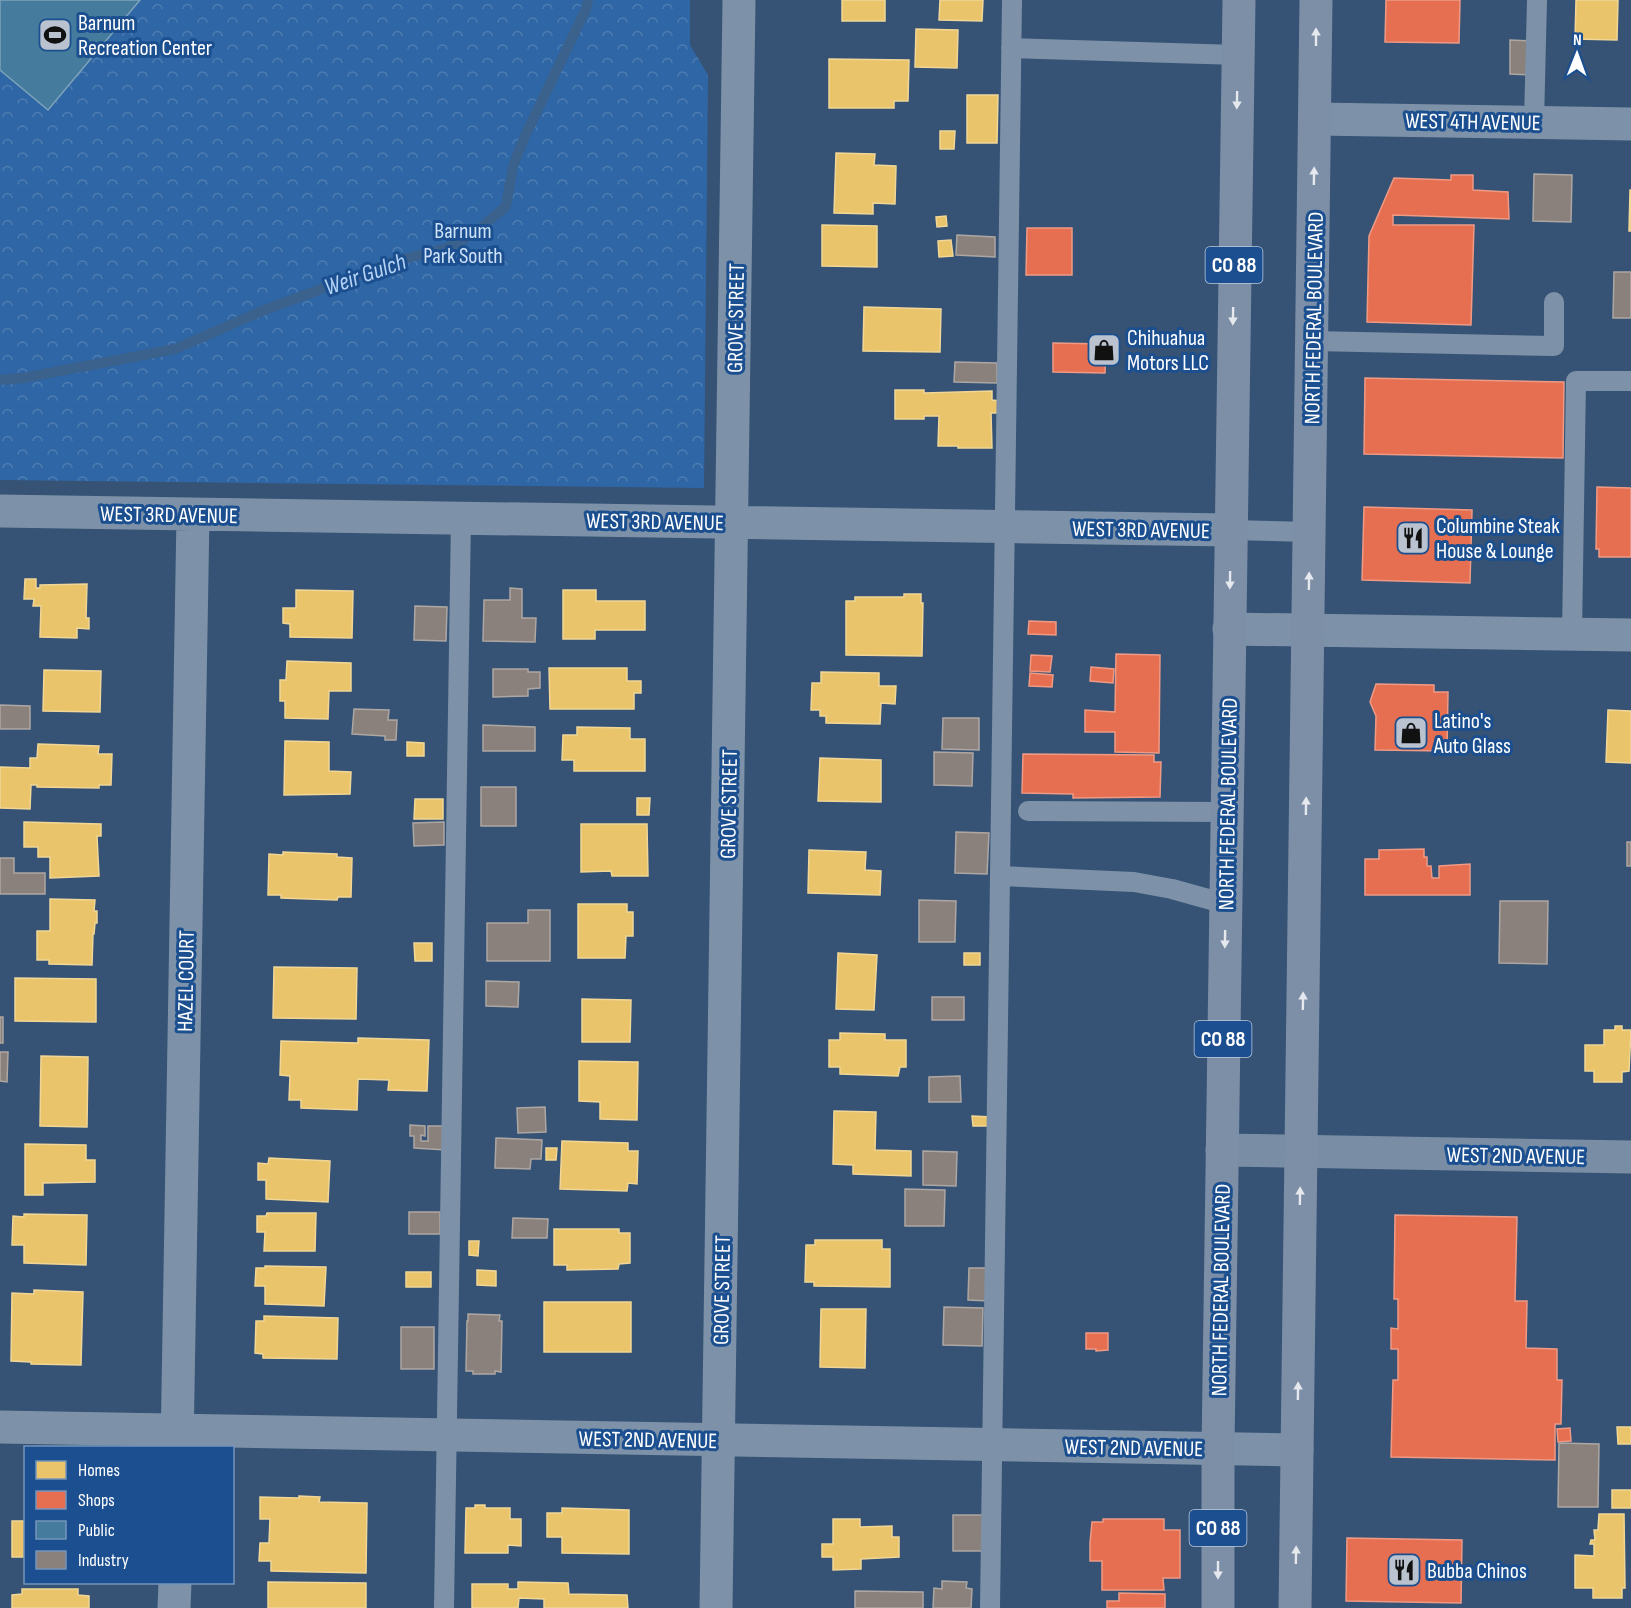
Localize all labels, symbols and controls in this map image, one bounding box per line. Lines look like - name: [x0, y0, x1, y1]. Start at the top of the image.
- place label: Barnum Recreation Center: [78, 10, 212, 62]
- sports icon: Barnum Recreation Center: [37, 17, 73, 53]
- north arrow: [1547, 24, 1607, 84]
- one-way arrow: [1311, 27, 1321, 46]
- text: N: [1573, 31, 1582, 50]
- one-way arrow: [1232, 91, 1241, 110]
- street label: WEST 4TH AVENUE: [1405, 108, 1541, 137]
- one-way arrow: [1310, 166, 1319, 185]
- street label: NORTH FEDERAL BOULEVARD: [1299, 212, 1330, 425]
- park label: Barnum Park South: [423, 218, 503, 270]
- water label: Weir Gulch: [320, 247, 410, 302]
- road number: CO 88: [1206, 247, 1262, 283]
- street label: GROVE STREET: [722, 263, 751, 373]
- one-way arrow: [1228, 307, 1238, 326]
- place label: Chihuahua Motors LLC: [1127, 325, 1209, 377]
- shop icon: Chihuahua Motors LLC: [1086, 332, 1122, 368]
- street label: WEST 3RD AVENUE: [100, 501, 238, 530]
- street label: WEST 3RD AVENUE: [586, 508, 724, 537]
- place label: Columbine Steak House & Lounge: [1436, 513, 1560, 565]
- street label: WEST 3RD AVENUE: [1072, 516, 1210, 545]
- restaurant icon: Columbine Steak House & Lounge: [1395, 520, 1431, 556]
- one-way arrow: [1225, 570, 1234, 589]
- one-way arrow: [1304, 572, 1314, 591]
- street label: NORTH FEDERAL BOULEVARD: [1213, 698, 1244, 911]
- place label: Latino's Auto Glass: [1433, 708, 1511, 760]
- shop icon: Latino's Auto Glass: [1393, 715, 1429, 751]
- street label: GROVE STREET: [715, 749, 744, 859]
- one-way arrow: [1301, 797, 1311, 816]
- street label: HAZEL COURT: [172, 930, 201, 1032]
- one-way arrow: [1220, 930, 1230, 949]
- one-way arrow: [1298, 992, 1308, 1011]
- road number: CO 88: [1194, 1021, 1252, 1057]
- street label: WEST 2ND AVENUE: [1446, 1142, 1586, 1171]
- street label: NORTH FEDERAL BOULEVARD: [1206, 1184, 1237, 1397]
- one-way arrow: [1295, 1187, 1305, 1206]
- street label: GROVE STREET: [708, 1235, 737, 1345]
- one-way arrow: [1293, 1382, 1303, 1401]
- street label: WEST 2ND AVENUE: [578, 1426, 718, 1455]
- street label: WEST 2ND AVENUE: [1064, 1434, 1204, 1463]
- legend: [24, 1446, 234, 1584]
- text: Homes: [78, 1460, 120, 1481]
- text: Shops: [78, 1490, 115, 1511]
- road number: CO 88: [1190, 1510, 1246, 1546]
- text: Public: [78, 1520, 115, 1541]
- one-way arrow: [1291, 1545, 1301, 1564]
- text: Industry: [78, 1550, 129, 1571]
- restaurant icon: Bubba Chinos: [1386, 1552, 1422, 1588]
- place label: Bubba Chinos: [1427, 1558, 1527, 1585]
- one-way arrow: [1213, 1560, 1223, 1579]

